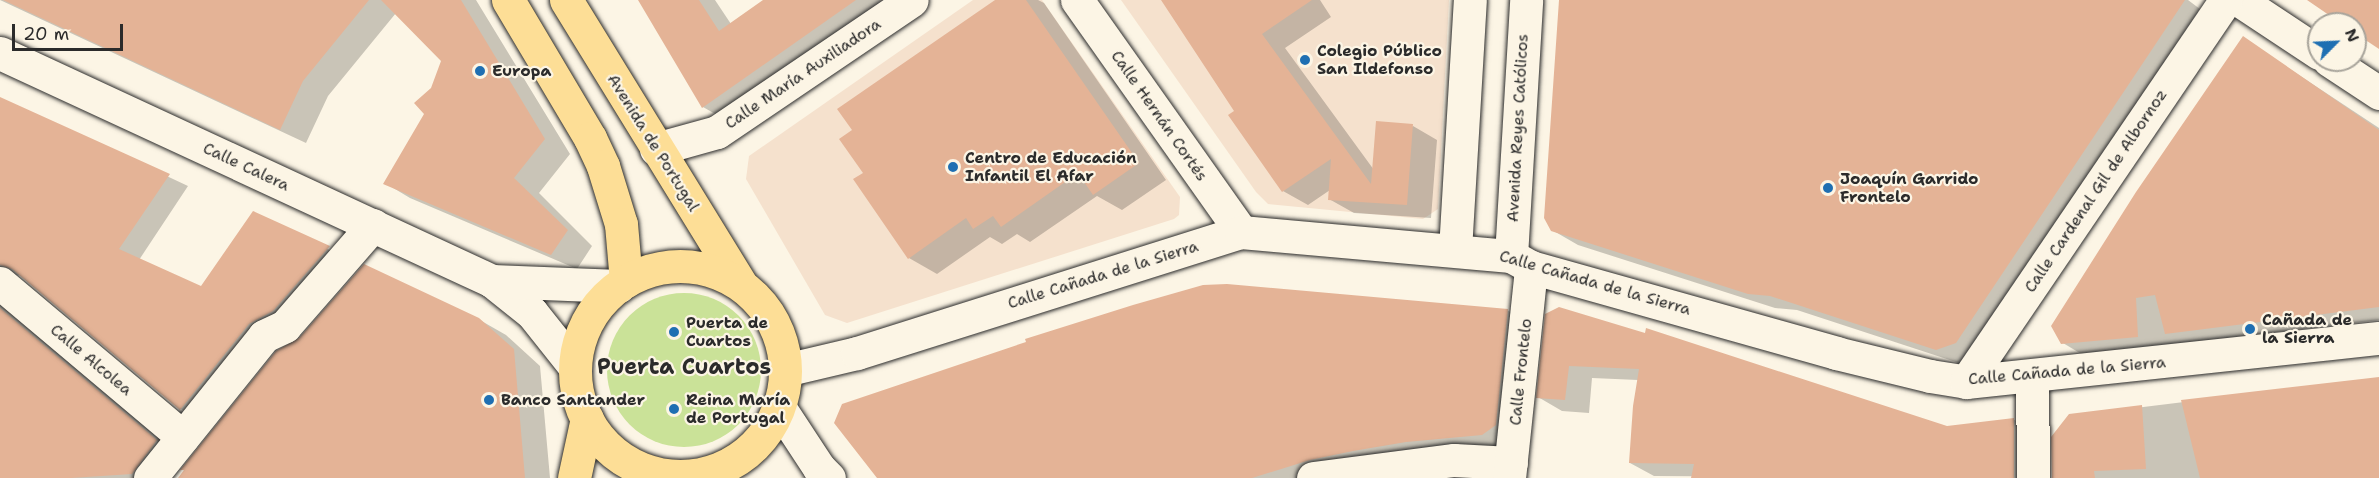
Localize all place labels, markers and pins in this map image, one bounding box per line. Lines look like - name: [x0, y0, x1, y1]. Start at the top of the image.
- place label: Colegio Público San Ildefonso: [1317, 41, 1442, 79]
- marker: Colegio Público San Ildefonso: [1298, 53, 1312, 67]
- place label: Europa: [492, 61, 551, 81]
- marker: Europa: [473, 64, 487, 78]
- place label: Centro de Educación Infantil El Afar: [965, 148, 1137, 186]
- marker: Centro de Educación Infantil El Afar: [946, 160, 960, 174]
- place label: Joaquín Garrido Frontelo: [1840, 169, 1978, 207]
- marker: Joaquín Garrido Frontelo: [1821, 181, 1835, 195]
- place label: Cañada de la Sierra: [2262, 310, 2352, 348]
- place label: Puerta de Cuartos: [686, 313, 768, 351]
- marker: Cañada de la Sierra: [2243, 322, 2257, 336]
- marker: Puerta de Cuartos: [667, 325, 681, 339]
- place label: Banco Santander: [501, 390, 645, 410]
- place label: Reina María de Portugal: [686, 390, 790, 428]
- marker: Banco Santander: [482, 393, 496, 407]
- marker: Reina María de Portugal: [667, 402, 681, 416]

